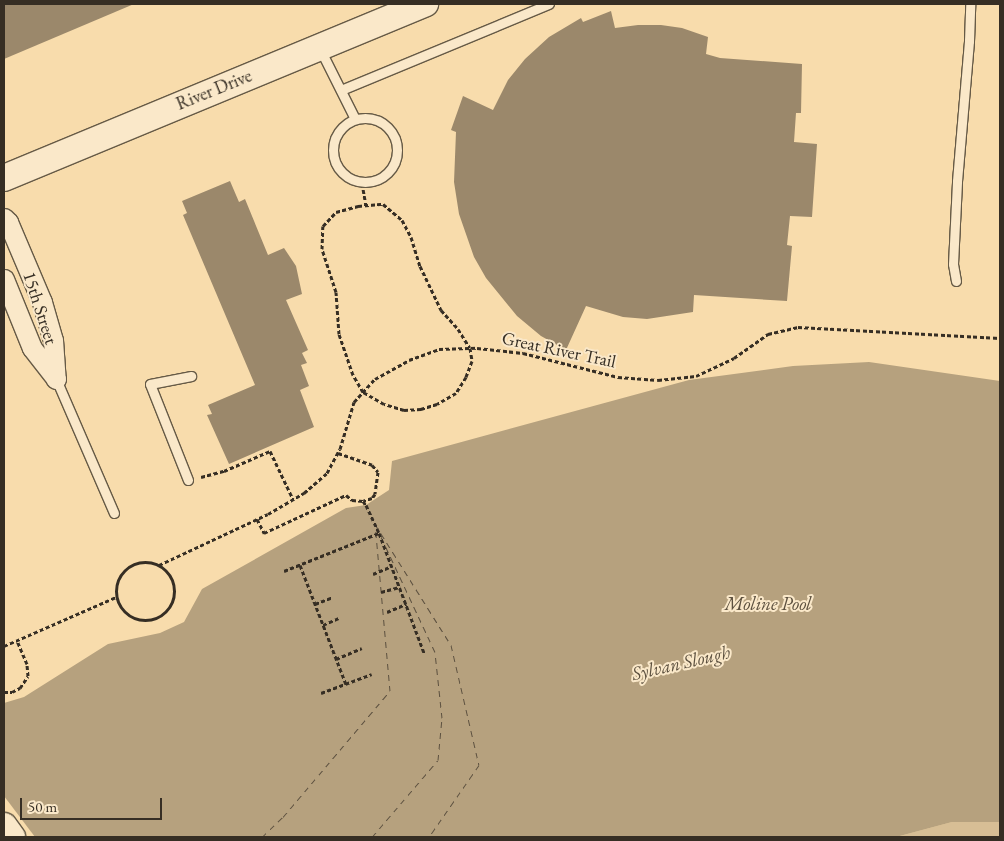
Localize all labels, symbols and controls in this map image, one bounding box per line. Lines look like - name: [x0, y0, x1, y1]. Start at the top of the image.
- street label: River Drive: [173, 65, 255, 115]
- street label: 15th Street: [18, 269, 62, 347]
- street label: Great River Trail: [500, 327, 618, 373]
- water label: Moline Pool: [725, 593, 811, 615]
- water label: Sylvan Slough: [630, 641, 732, 685]
- scale bar: [22, 788, 165, 820]
- text: 50 m: [28, 797, 57, 816]

